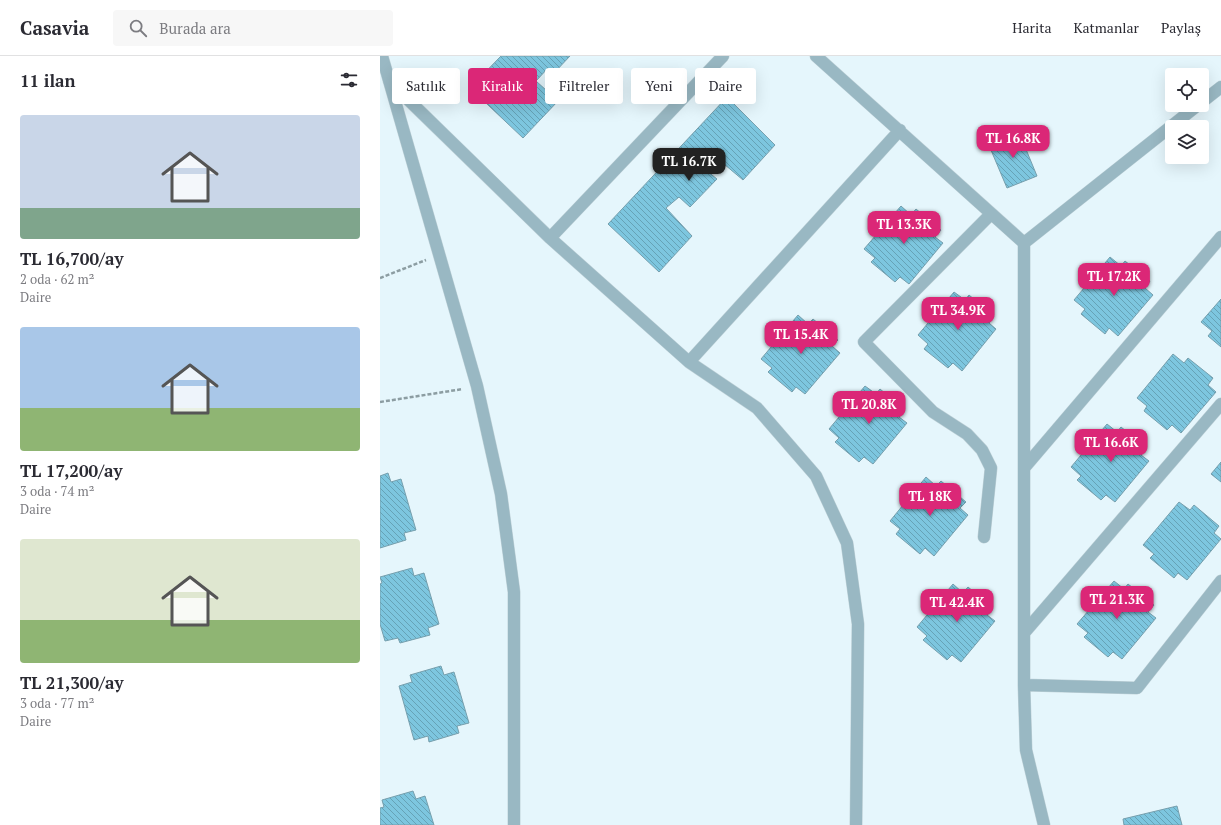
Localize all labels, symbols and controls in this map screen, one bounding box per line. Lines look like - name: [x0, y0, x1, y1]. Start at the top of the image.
- search box: [113, 10, 393, 46]
- text: Casavia: [20, 15, 89, 40]
- icon: search: [127, 17, 149, 39]
- text: Burada ara: [159, 18, 231, 38]
- text: Harita: [1012, 18, 1051, 37]
- text: Katmanlar: [1073, 18, 1139, 37]
- text: Paylaş: [1161, 18, 1201, 37]
- chip: Satılık: [392, 68, 460, 104]
- chip: Kiralık: [468, 68, 537, 104]
- chip: Filtreler: [545, 68, 623, 104]
- chip: Yeni: [631, 68, 687, 104]
- chip: Daire: [695, 68, 756, 104]
- map controls: [1165, 68, 1209, 164]
- button: locate: [1165, 68, 1209, 112]
- text: 11 ilan: [20, 69, 76, 92]
- icon: filters: [338, 69, 360, 91]
- button: layers: [1165, 120, 1209, 164]
- pin: TL 16.8K: [972, 125, 1054, 159]
- text: TL 16.8K: [986, 129, 1040, 147]
- icon: home: [154, 141, 226, 213]
- pin: TL 16.7K: [648, 148, 730, 182]
- text: TL 16.7K: [662, 152, 716, 170]
- pin: TL 13.3K: [863, 211, 945, 245]
- text: TL 13.3K: [877, 215, 931, 233]
- text: TL 16,700/ay: [20, 247, 123, 270]
- pin: TL 17.2K: [1073, 263, 1155, 297]
- text: TL 17.2K: [1087, 267, 1141, 285]
- text: 2 oda · 62 m²: [20, 270, 94, 288]
- text: Daire: [20, 288, 51, 306]
- pin: TL 34.9K: [917, 297, 999, 331]
- text: TL 34.9K: [931, 301, 985, 319]
- pin: TL 15.4K: [760, 321, 842, 355]
- text: TL 15.4K: [774, 325, 828, 343]
- icon: home: [154, 353, 226, 425]
- pin: TL 20.8K: [828, 391, 910, 425]
- text: TL 20.8K: [842, 395, 896, 413]
- pin: TL 16.6K: [1070, 429, 1152, 463]
- text: TL 16.6K: [1084, 433, 1138, 451]
- text: TL 17,200/ay: [20, 459, 122, 482]
- text: 3 oda · 74 m²: [20, 482, 94, 500]
- pin: TL 18K: [897, 483, 963, 517]
- text: TL 18K: [908, 487, 952, 505]
- text: Daire: [20, 500, 51, 518]
- icon: home: [154, 565, 226, 637]
- pin: TL 21.3K: [1076, 586, 1158, 620]
- pin: TL 42.4K: [916, 589, 998, 623]
- text: TL 21.3K: [1090, 590, 1144, 608]
- text: TL 42.4K: [930, 593, 984, 611]
- text: TL 21,300/ay: [20, 671, 123, 694]
- text: 3 oda · 77 m²: [20, 694, 94, 712]
- text: Daire: [20, 712, 51, 730]

